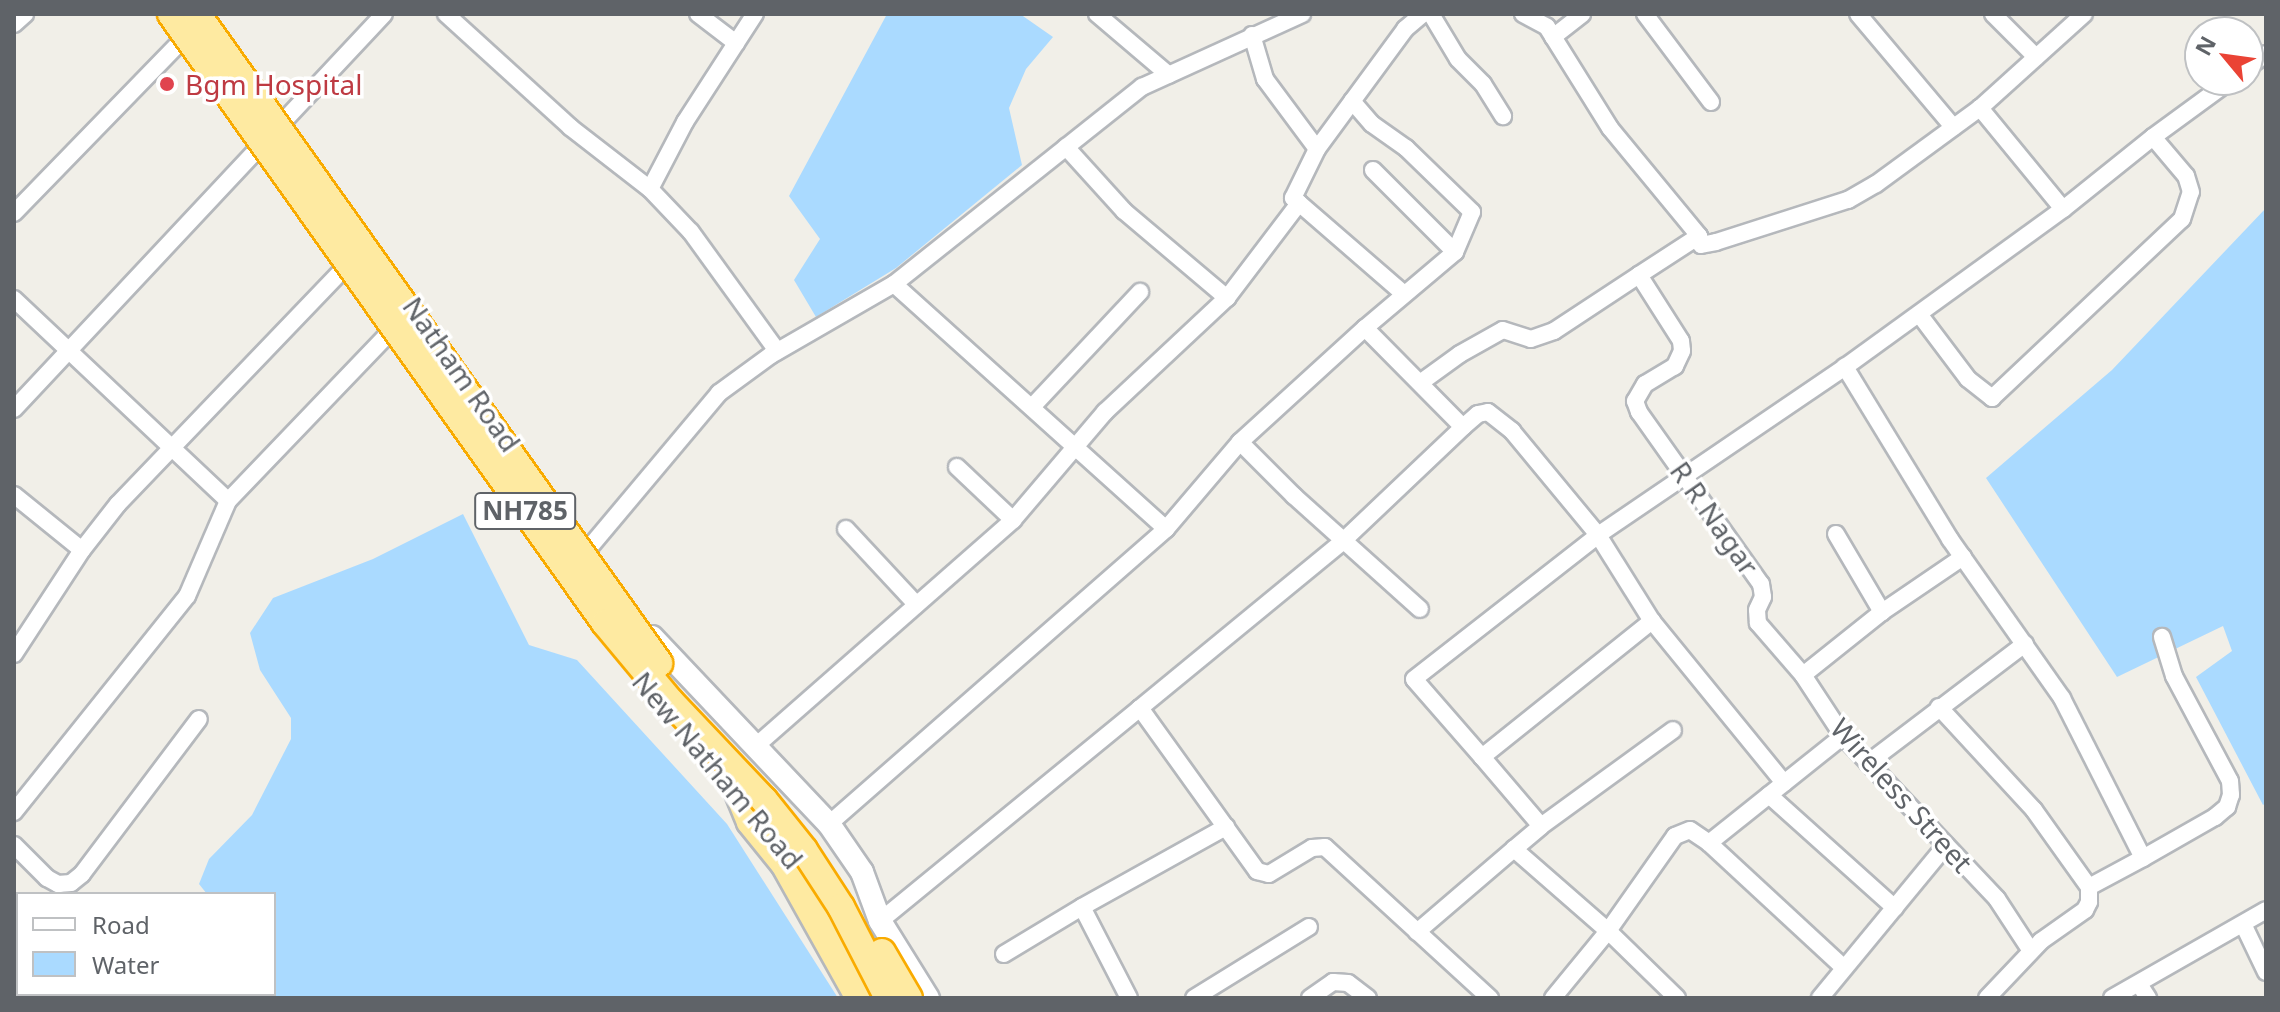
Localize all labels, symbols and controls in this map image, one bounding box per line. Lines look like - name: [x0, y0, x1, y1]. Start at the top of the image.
- north arrow: [2184, 16, 2264, 96]
- text: N: [2187, 30, 2222, 60]
- place label: Bgm Hospital: [185, 67, 362, 101]
- marker: Bgm Hospital: [156, 73, 178, 95]
- street label: Natham Road: [396, 290, 528, 458]
- street label: R R Nagar: [1664, 455, 1766, 581]
- road number: NH785: [473, 489, 577, 533]
- street label: New Natham Road: [626, 665, 810, 875]
- street label: Wireless Street: [1824, 711, 1980, 879]
- legend: [16, 892, 276, 996]
- text: Road: [92, 908, 150, 941]
- text: Water: [92, 948, 159, 981]

